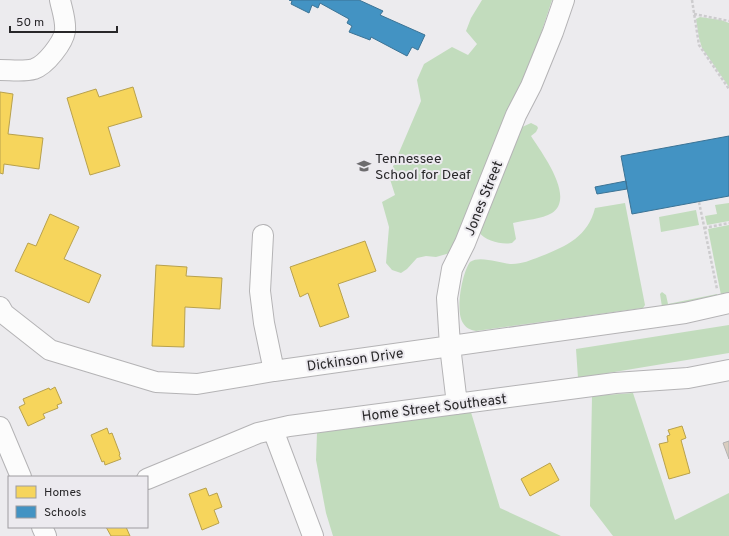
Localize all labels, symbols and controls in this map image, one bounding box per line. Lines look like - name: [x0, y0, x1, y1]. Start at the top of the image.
- scale bar: [10, 8, 117, 34]
- text: 50 m: [16, 15, 44, 31]
- place label: Tennessee School for Deaf: [375, 151, 471, 184]
- school or university icon: Tennessee School for Deaf: [356, 158, 372, 174]
- street label: Jones Street: [462, 159, 507, 239]
- street label: Dickinson Drive: [306, 345, 405, 376]
- street label: Home Street Southeast: [361, 391, 508, 426]
- legend: [8, 476, 148, 528]
- text: Homes: [44, 485, 81, 501]
- text: Schools: [44, 505, 86, 521]

